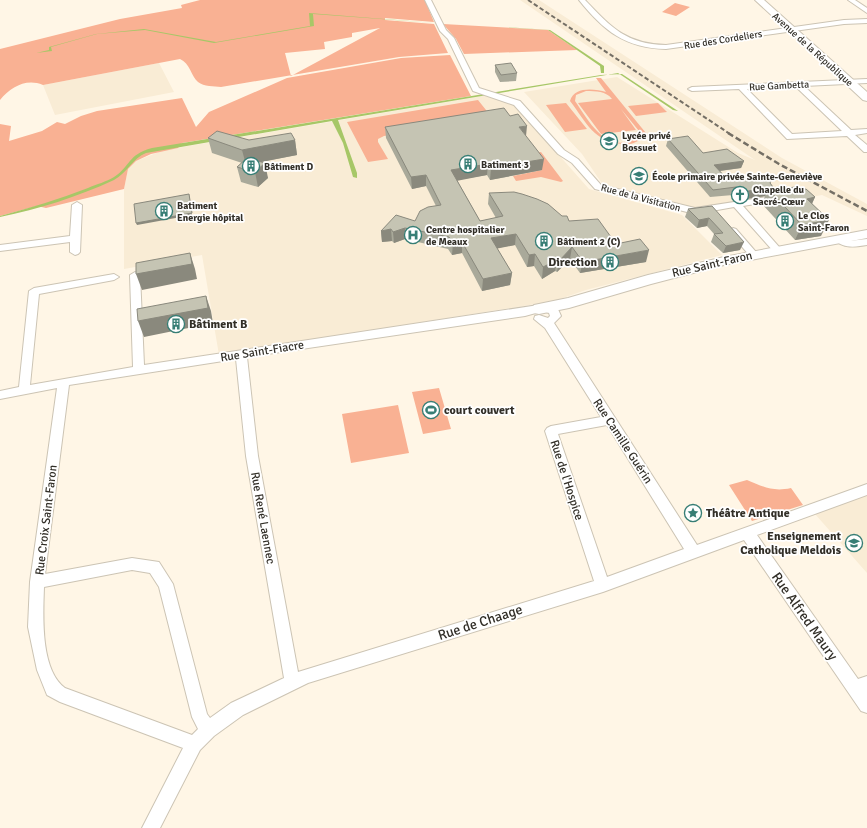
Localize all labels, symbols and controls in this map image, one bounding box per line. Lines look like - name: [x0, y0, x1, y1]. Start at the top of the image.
- street label: Avenue de la République: [769, 10, 855, 89]
- street label: Rue des Cordeliers: [683, 28, 764, 52]
- street label: Rue Gambetta: [749, 78, 809, 94]
- place label: Lycée privé Bossuet: [622, 130, 671, 154]
- school or university icon: Lycée privé Bossuet: [599, 131, 619, 151]
- building icon: Batiment 3: [458, 154, 478, 174]
- building icon: Bâtiment D: [241, 156, 261, 176]
- place label: Batiment 3: [481, 159, 529, 171]
- place label: Bâtiment D: [264, 161, 313, 173]
- school or university icon: École primaire privée Sainte-Geneviève: [629, 166, 649, 186]
- place label: École primaire privée Sainte-Geneviève: [652, 170, 822, 183]
- street label: Rue de la Visitation: [600, 182, 682, 214]
- place label: Chapelle du Sacré-Cœur: [753, 184, 805, 208]
- church icon: Chapelle du Sacré-Cœur: [730, 185, 750, 205]
- place label: Batiment Energie hôpital: [177, 200, 244, 224]
- building icon: Batiment Energie hôpital: [154, 201, 174, 221]
- place label: Le Clos Saint-Faron: [798, 210, 850, 234]
- building icon: Le Clos Saint-Faron: [775, 211, 795, 231]
- place label: Centre hospitalier de Meaux: [426, 224, 504, 248]
- hospital icon: Centre hospitalier de Meaux: [403, 225, 423, 245]
- building icon: Bâtiment 2 (C): [534, 231, 554, 251]
- place label: Bâtiment 2 (C): [557, 236, 621, 248]
- street label: Rue Saint-Faron: [670, 248, 754, 281]
- building icon: Direction: [600, 252, 620, 272]
- place label: Direction: [548, 255, 597, 270]
- building icon: Bâtiment B: [166, 314, 186, 334]
- place label: Bâtiment B: [189, 317, 247, 332]
- street label: Rue Saint-Fiacre: [219, 337, 305, 366]
- street label: Rue Camille Guérin: [590, 396, 656, 487]
- sports icon: court couvert: [421, 400, 441, 420]
- place label: court couvert: [444, 403, 515, 418]
- street label: Rue de l'Hospice: [546, 438, 587, 522]
- street label: Rue Croix Saint-Faron: [32, 464, 61, 576]
- street label: Rue René Laennec: [247, 471, 278, 566]
- place icon: Théâtre Antique: [683, 503, 703, 523]
- place label: Théâtre Antique: [706, 506, 790, 521]
- place label: Enseignement Catholique Meldois: [740, 529, 842, 558]
- school or university icon: Enseignement Catholique Meldois: [844, 533, 864, 553]
- street label: Rue Alfred Maury: [768, 569, 842, 664]
- street label: Rue de Chaage: [436, 601, 525, 644]

